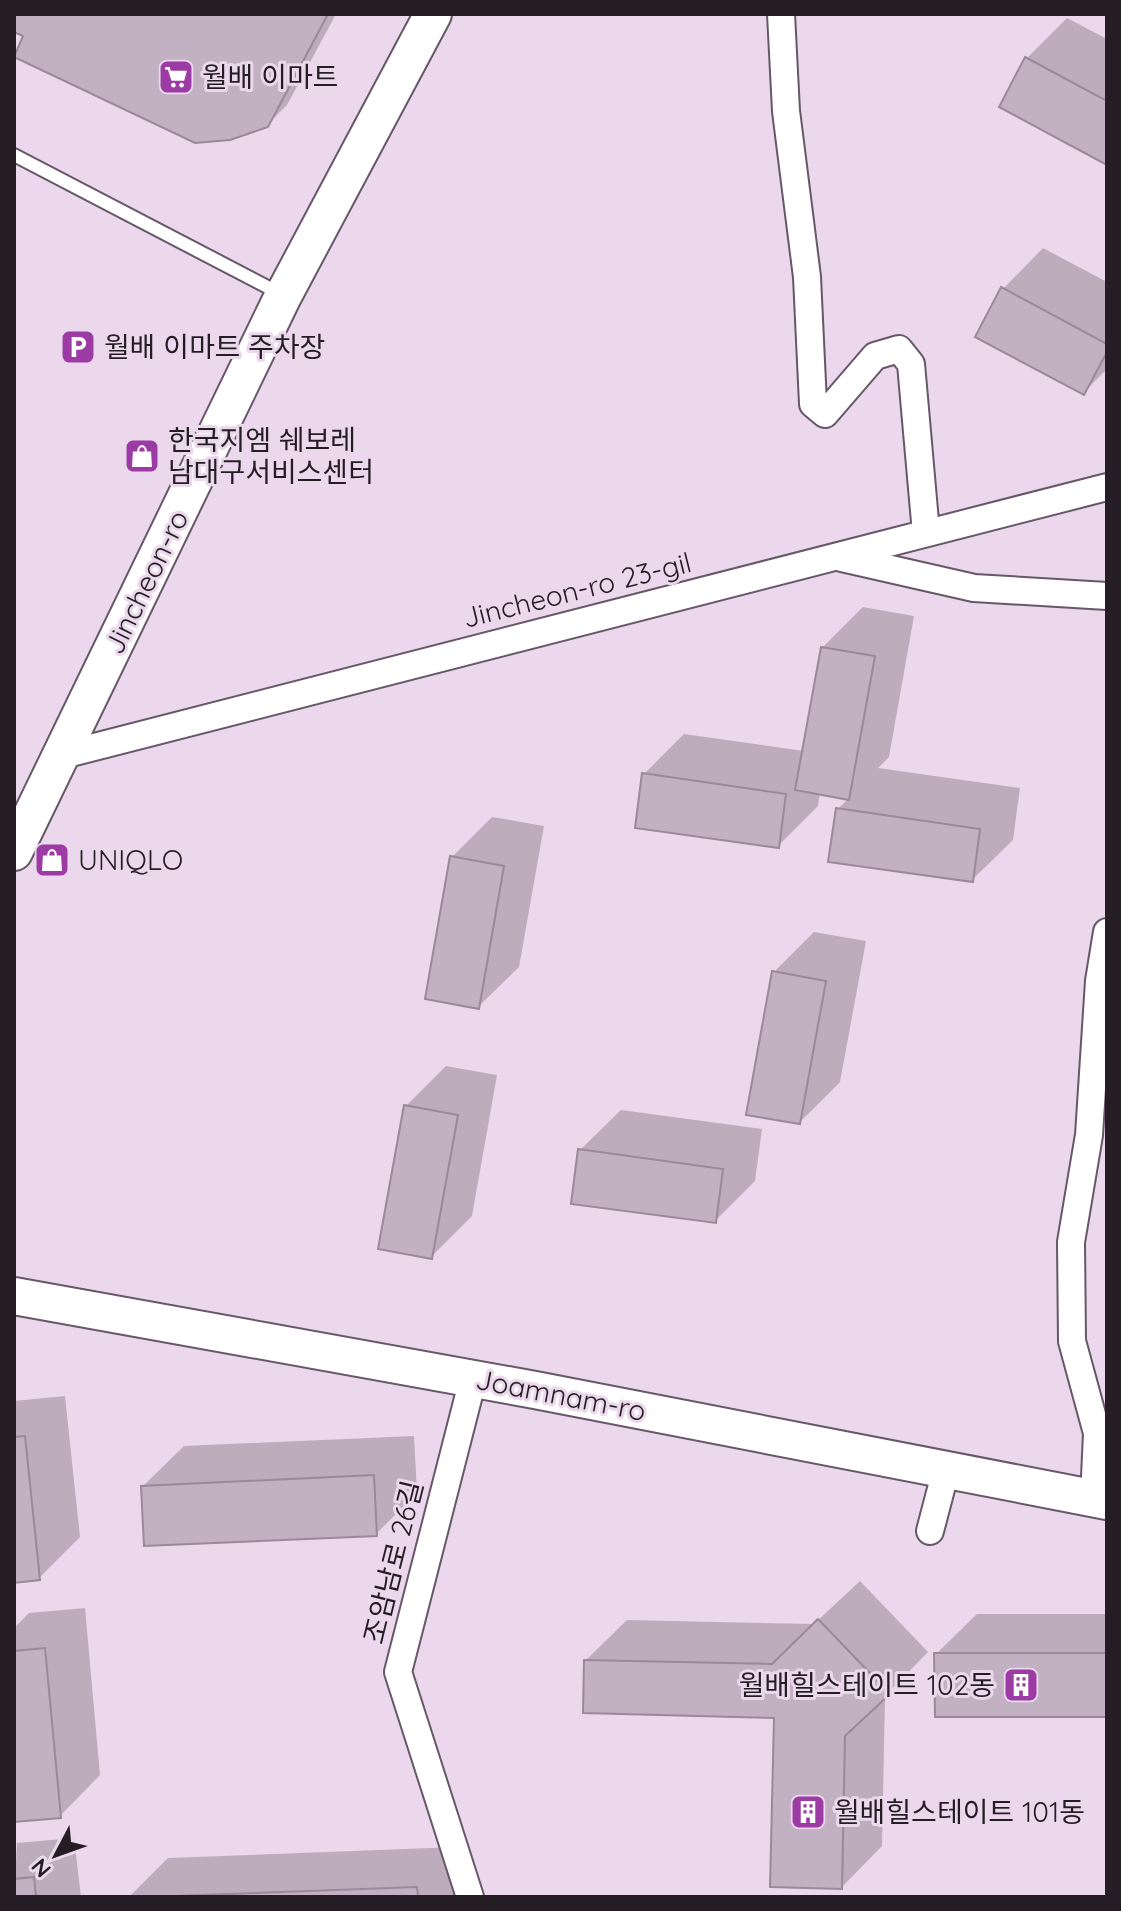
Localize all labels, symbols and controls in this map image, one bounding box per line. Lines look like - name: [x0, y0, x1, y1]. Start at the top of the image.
- supermarket icon: 월배 이마트: [157, 58, 195, 96]
- place label: 월배 이마트: [202, 59, 338, 94]
- parking icon: 월배 이마트 주차장: [59, 328, 97, 366]
- place label: 월배 이마트 주차장: [104, 329, 325, 364]
- place label: 한국지엠 쉐보레 남대구서비스센터: [168, 422, 374, 489]
- shop icon: 한국지엠 쉐보레 남대구서비스센터: [123, 437, 161, 475]
- street label: Jincheon-ro: [96, 504, 195, 659]
- street label: Jincheon-ro 23-gil: [459, 544, 695, 635]
- shop icon: UNIQLO: [33, 841, 71, 879]
- place label: UNIQLO: [78, 842, 183, 877]
- street label: Joamnam-ro: [473, 1361, 649, 1428]
- street label: 조암남로 26길: [355, 1477, 430, 1647]
- building icon: 월배힐스테이트 102동: [1002, 1666, 1040, 1704]
- place label: 월배힐스테이트 102동: [739, 1667, 995, 1702]
- building icon: 월배힐스테이트 101동: [789, 1793, 827, 1831]
- place label: 월배힐스테이트 101동: [834, 1794, 1085, 1829]
- north arrow: [16, 1815, 96, 1895]
- text: N: [25, 1853, 57, 1883]

